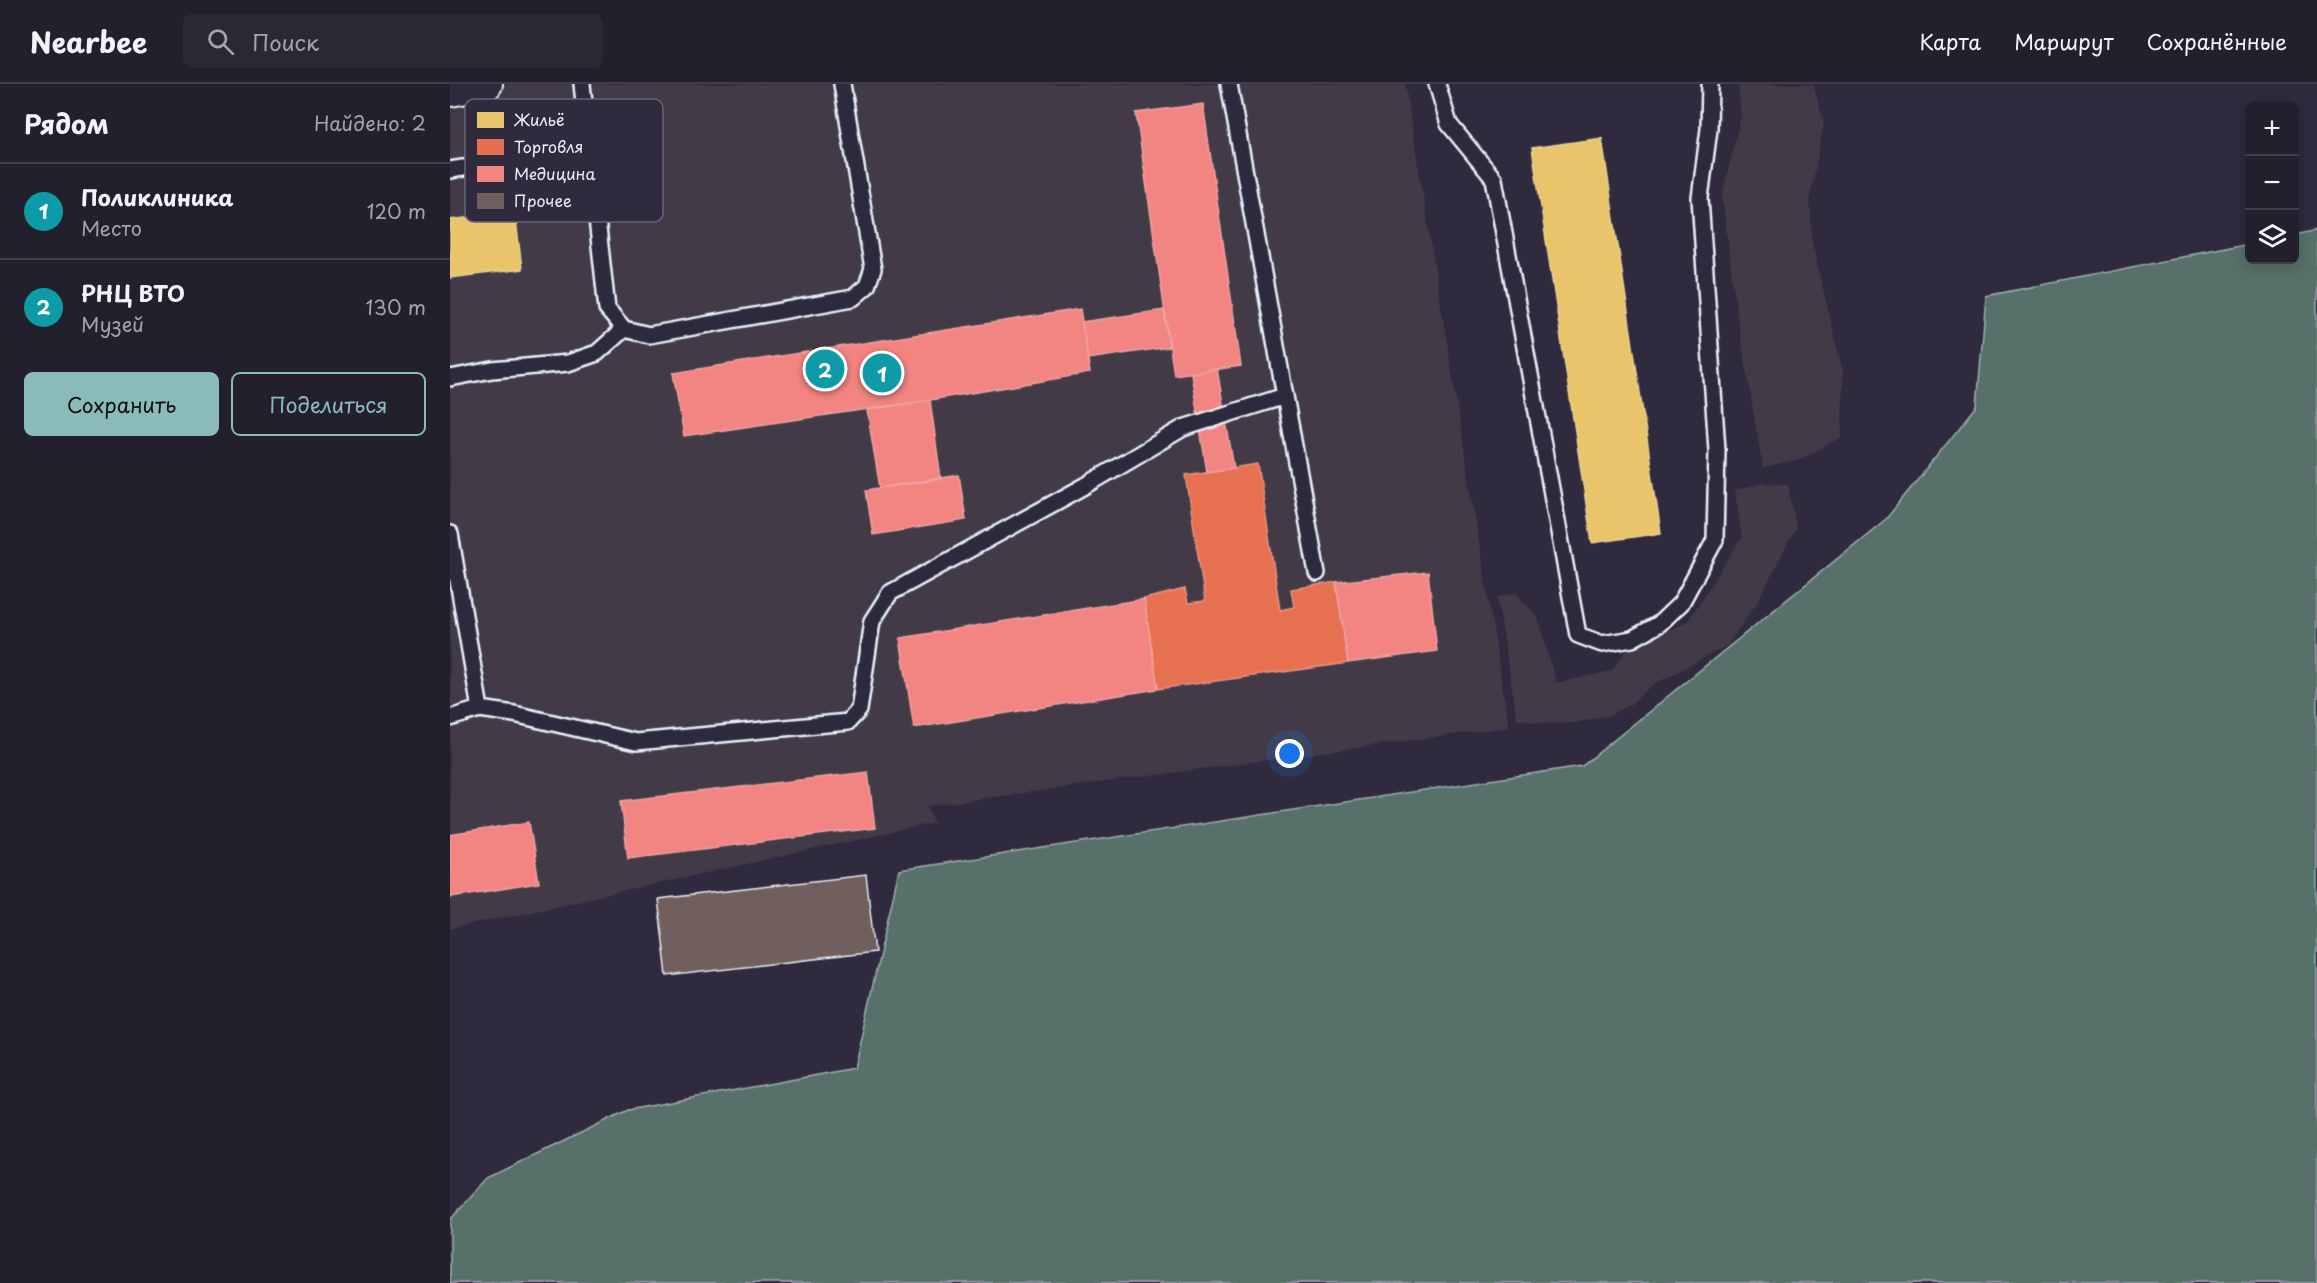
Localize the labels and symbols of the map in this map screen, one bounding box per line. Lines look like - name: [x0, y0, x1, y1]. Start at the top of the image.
- legend: [465, 99, 663, 222]
- text: Жильё: [513, 107, 564, 131]
- text: Торговля: [514, 134, 583, 158]
- text: Медицина: [514, 161, 596, 185]
- text: Прочее: [514, 188, 572, 212]
- pin: 2: [806, 346, 844, 392]
- pin: 1: [862, 350, 902, 396]
- your location: [1275, 739, 1304, 768]

